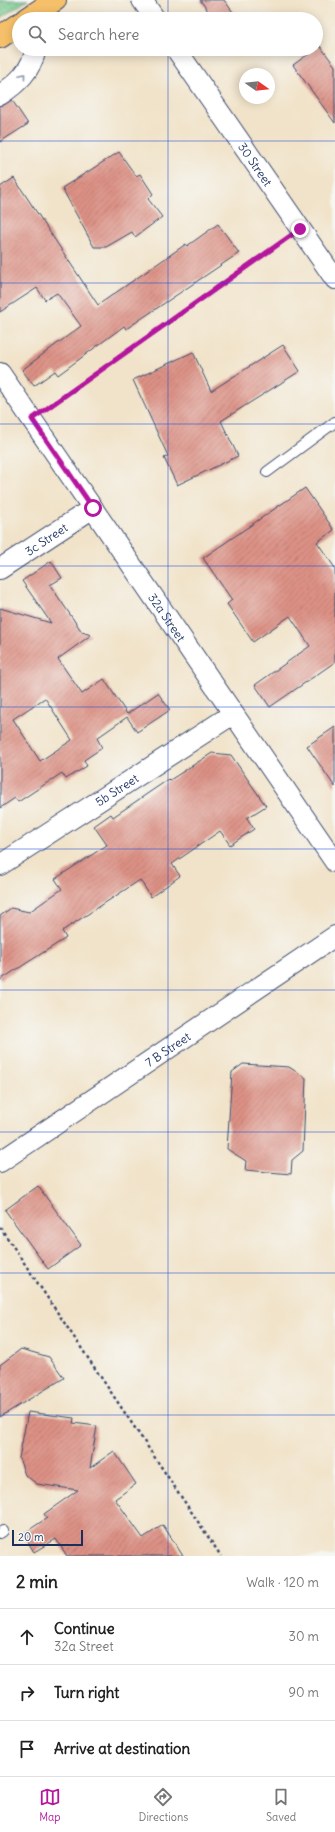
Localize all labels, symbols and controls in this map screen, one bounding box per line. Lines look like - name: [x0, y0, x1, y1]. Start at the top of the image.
- search box: [12, 12, 323, 56]
- icon: search: [26, 23, 48, 45]
- text: Search here: [58, 25, 139, 44]
- north arrow: [239, 68, 275, 104]
- one-way arrow: [19, 73, 26, 80]
- street label: 30 Street: [235, 139, 276, 189]
- route end: [291, 220, 309, 238]
- route start: [84, 499, 102, 517]
- street label: 3c Street: [22, 519, 70, 558]
- street label: 32a Street: [146, 590, 189, 644]
- street label: 5b Street: [92, 770, 141, 809]
- street label: 7 B Street: [142, 1028, 193, 1070]
- scale bar: [12, 1528, 83, 1547]
- text: 20 m: [18, 1530, 44, 1544]
- text: 2 min: [16, 1571, 58, 1593]
- text: Walk · 120 m: [246, 1574, 319, 1591]
- text: Continue: [54, 1619, 115, 1638]
- icon: ahead: [16, 1626, 38, 1648]
- text: 30 m: [289, 1628, 319, 1645]
- text: 32a Street: [54, 1638, 114, 1655]
- icon: right: [16, 1682, 38, 1704]
- text: Turn right: [54, 1683, 119, 1702]
- text: 90 m: [288, 1684, 319, 1701]
- icon: arrive: [16, 1738, 38, 1760]
- text: Arrive at destination: [54, 1739, 190, 1758]
- tab: Map: [39, 1786, 61, 1824]
- tab: Directions: [139, 1786, 188, 1824]
- tab: Saved: [266, 1786, 296, 1824]

